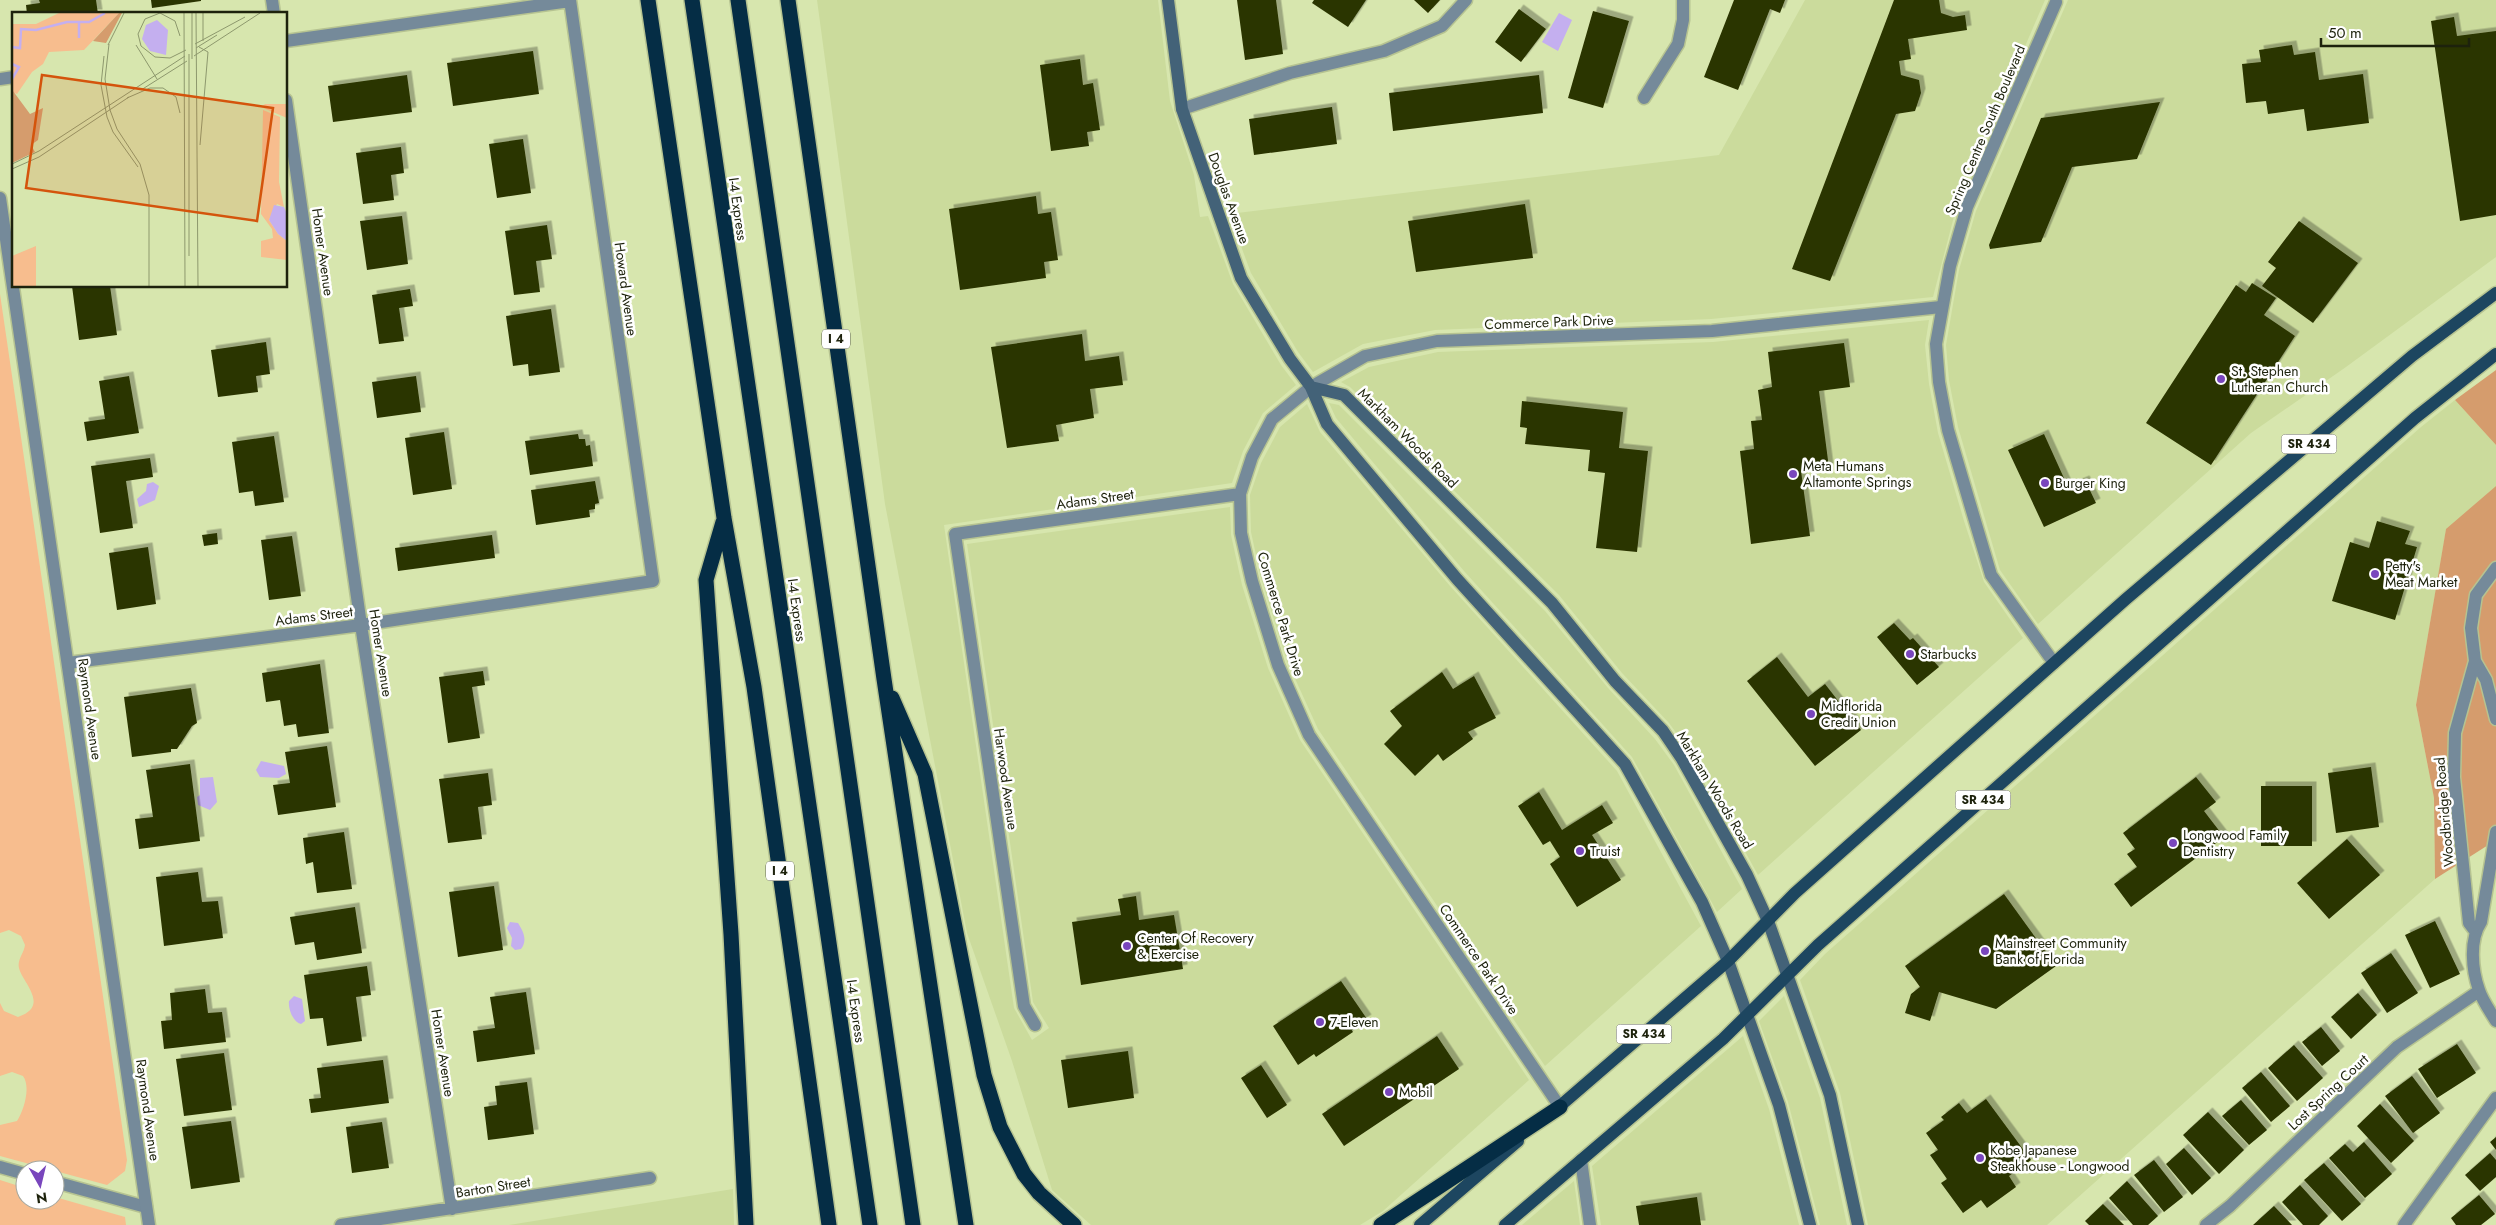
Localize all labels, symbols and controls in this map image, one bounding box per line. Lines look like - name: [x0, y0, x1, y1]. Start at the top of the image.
- inset map: [12, 12, 288, 288]
- scale bar: [2321, 15, 2468, 47]
- text: 50 m: [2328, 22, 2362, 44]
- street label: Spring Centre South Boulevard: [1940, 42, 2030, 218]
- street label: Douglas Avenue: [1203, 150, 1255, 246]
- street label: I-4 Express: [724, 176, 752, 242]
- street label: Homer Avenue: [307, 207, 339, 297]
- street label: Howard Avenue: [610, 241, 642, 337]
- street label: Commerce Park Drive: [1484, 310, 1614, 334]
- road number: I 4: [822, 329, 850, 348]
- place label: St. Stephen Lutheran Church: [2231, 361, 2328, 397]
- marker: St. Stephen Lutheran Church: [2215, 373, 2227, 385]
- street label: Markham Woods Road: [1353, 383, 1463, 493]
- road number: SR 434: [2282, 434, 2336, 454]
- place label: Meta Humans Altamonte Springs: [1803, 456, 1912, 492]
- marker: Meta Humans Altamonte Springs: [1787, 468, 1799, 480]
- place label: Burger King: [2055, 473, 2126, 493]
- marker: Burger King: [2039, 477, 2051, 489]
- street label: Adams Street: [1055, 484, 1136, 514]
- street label: Commerce Park Drive: [1253, 549, 1309, 679]
- place label: Petty's Meat Market: [2385, 556, 2458, 592]
- marker: Petty's Meat Market: [2369, 568, 2381, 580]
- street label: I-4 Express: [783, 577, 811, 643]
- street label: Adams Street: [274, 601, 355, 631]
- street label: Homer Avenue: [364, 608, 398, 698]
- place label: Starbucks: [1920, 644, 1977, 664]
- marker: Starbucks: [1904, 648, 1916, 660]
- street label: Raymond Avenue: [73, 657, 107, 761]
- place label: Midflorida Credit Union: [1821, 696, 1896, 732]
- marker: Midflorida Credit Union: [1805, 708, 1817, 720]
- street label: Harwood Avenue: [989, 727, 1023, 831]
- street label: Markham Woods Road: [1672, 727, 1758, 853]
- street label: Woodbridge Road: [2429, 756, 2459, 868]
- road number: SR 434: [1956, 790, 2010, 810]
- place label: Longwood Family Dentistry: [2183, 825, 2287, 861]
- marker: Longwood Family Dentistry: [2167, 837, 2179, 849]
- place label: Truist: [1590, 841, 1621, 861]
- marker: Truist: [1574, 845, 1586, 857]
- road number: I 4: [766, 861, 794, 880]
- street label: Commerce Park Drive: [1435, 900, 1523, 1018]
- place label: Center Of Recovery & Exercise: [1137, 928, 1255, 964]
- place label: Mainstreet Community Bank of Florida: [1995, 933, 2127, 969]
- marker: Center Of Recovery & Exercise: [1121, 940, 1133, 952]
- marker: Mainstreet Community Bank of Florida: [1979, 945, 1991, 957]
- street label: I-4 Express: [842, 978, 870, 1044]
- street label: Homer Avenue: [426, 1008, 460, 1098]
- place label: 7-Eleven: [1330, 1012, 1379, 1032]
- marker: 7-Eleven: [1314, 1016, 1326, 1028]
- road number: SR 434: [1616, 1024, 1672, 1044]
- street label: Lost Spring Court: [2283, 1049, 2373, 1135]
- street label: Raymond Avenue: [131, 1058, 165, 1162]
- place label: Mobil: [1399, 1082, 1433, 1102]
- marker: Mobil: [1383, 1086, 1395, 1098]
- place label: Kobe Japanese Steakhouse - Longwood: [1990, 1140, 2130, 1176]
- marker: Kobe Japanese Steakhouse - Longwood: [1974, 1152, 1986, 1164]
- north arrow: [15, 1160, 65, 1210]
- street label: Barton Street: [454, 1171, 532, 1203]
- text: N: [35, 1187, 49, 1209]

